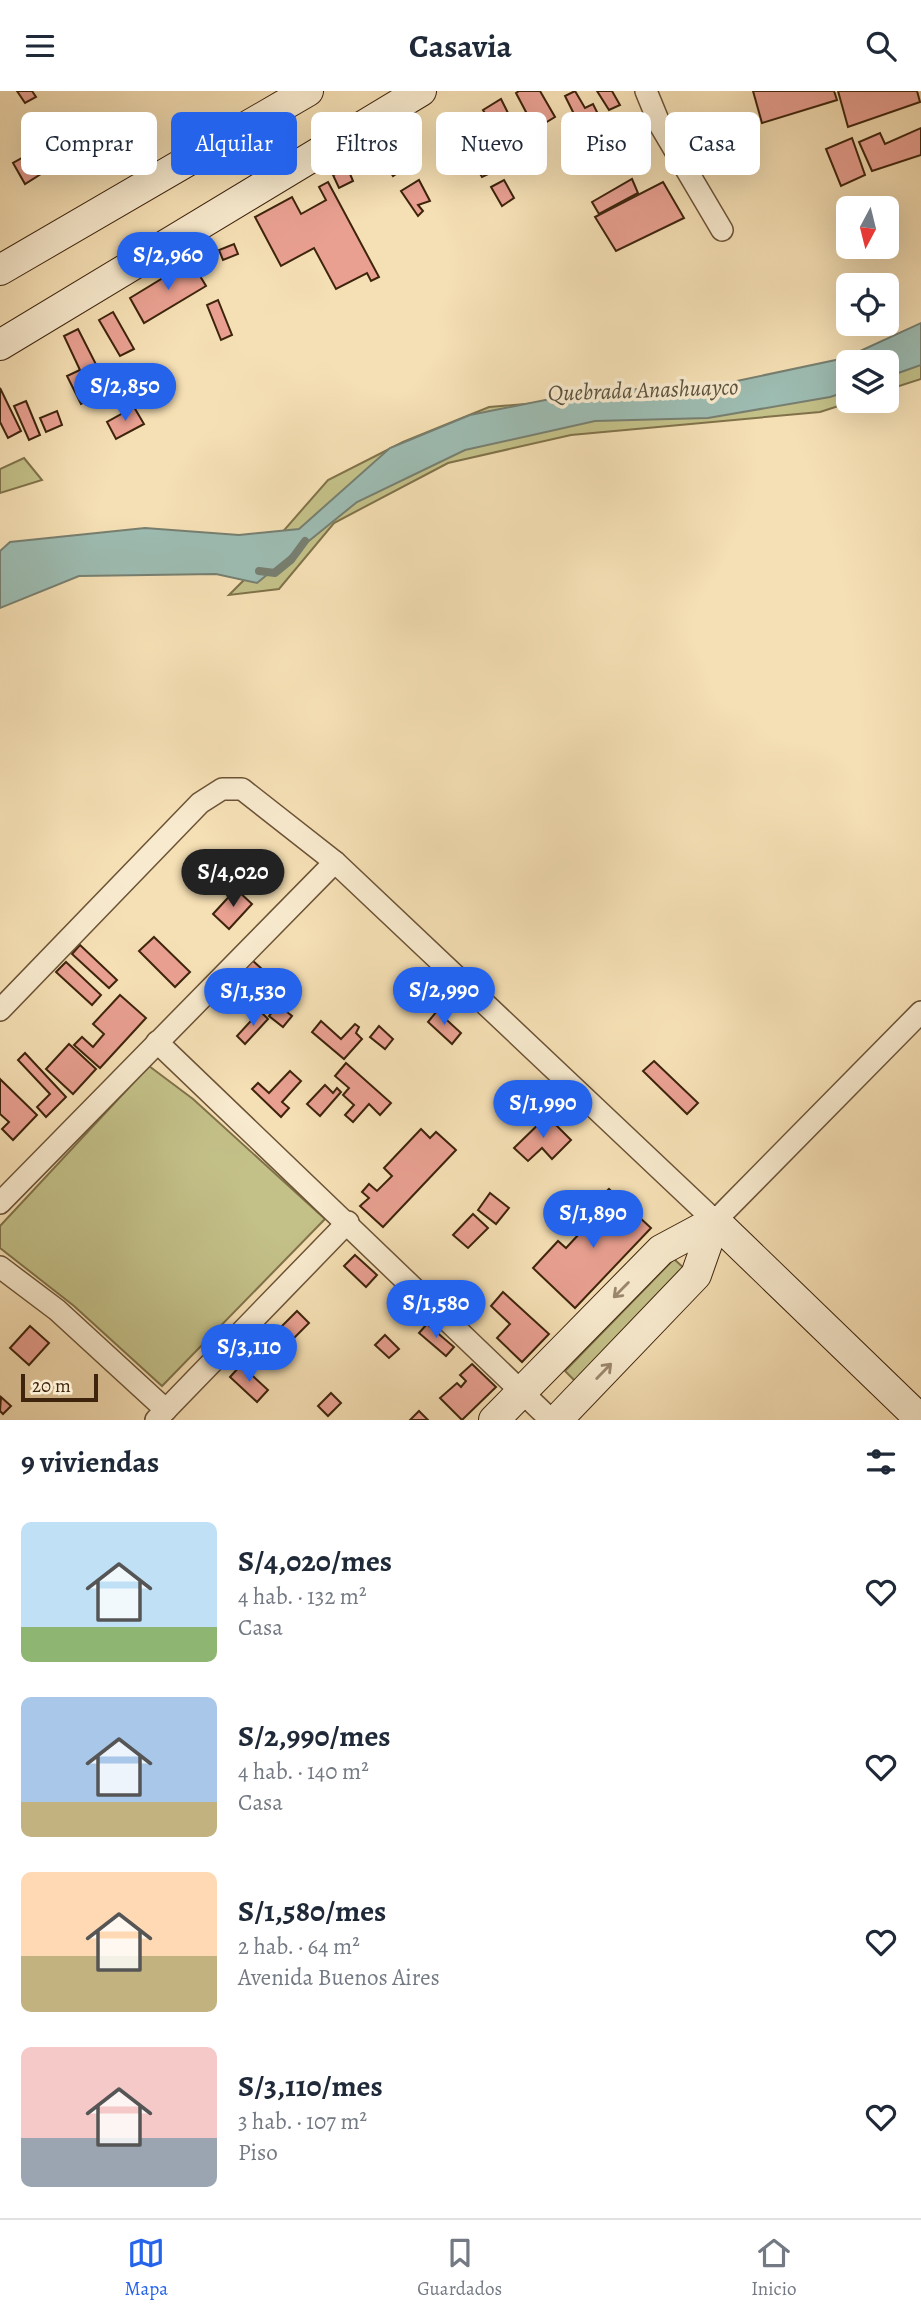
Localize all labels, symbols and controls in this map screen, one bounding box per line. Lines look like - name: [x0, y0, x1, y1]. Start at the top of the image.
- text: Casavia: [409, 24, 512, 68]
- icon: menu: [21, 27, 59, 65]
- icon: search: [862, 27, 900, 65]
- chip: Comprar: [21, 112, 157, 175]
- chip: Alquilar: [171, 112, 297, 175]
- chip: Filtros: [311, 112, 422, 175]
- chip: Nuevo: [436, 112, 547, 175]
- chip: Piso: [561, 112, 651, 175]
- chip: Casa: [665, 112, 760, 175]
- north arrow: [836, 196, 900, 259]
- map controls: [836, 196, 899, 413]
- pin: S/2,960: [103, 233, 233, 292]
- text: S/2,960: [133, 239, 203, 270]
- button: locate: [836, 273, 899, 336]
- button: layers: [836, 350, 899, 413]
- pin: S/2,850: [60, 363, 190, 423]
- text: S/2,850: [90, 370, 160, 401]
- water label: Quebrada Anashuayco: [547, 371, 739, 409]
- pin: S/4,020: [168, 849, 298, 909]
- text: S/4,020: [197, 856, 269, 887]
- pin: S/2,990: [379, 967, 509, 1027]
- pin: S/1,530: [188, 969, 318, 1028]
- text: S/2,990: [409, 974, 479, 1005]
- text: S/1,530: [220, 975, 286, 1006]
- pin: S/1,990: [478, 1081, 608, 1140]
- text: S/1,990: [509, 1087, 577, 1118]
- pin: S/1,890: [528, 1191, 658, 1250]
- text: S/1,890: [559, 1197, 627, 1228]
- pin: S/1,580: [371, 1281, 501, 1340]
- one-way arrow: [613, 1282, 630, 1299]
- text: S/1,580: [403, 1287, 469, 1318]
- pin: S/3,110: [184, 1325, 314, 1384]
- text: S/3,110: [217, 1331, 281, 1362]
- one-way arrow: [596, 1363, 613, 1380]
- scale bar: [21, 1371, 98, 1403]
- text: 20 m: [32, 1373, 71, 1399]
- text: 9 viviendas: [21, 1442, 159, 1482]
- icon: filters: [862, 1443, 900, 1481]
- text: S/4,020/mes: [238, 1541, 392, 1581]
- icon: home: [77, 1550, 161, 1634]
- icon: heart: [862, 1573, 900, 1611]
- text: 4 hab. · 132 m²: [238, 1581, 367, 1612]
- text: Casa: [238, 1612, 283, 1643]
- text: S/2,990/mes: [238, 1716, 391, 1756]
- icon: home: [77, 1725, 161, 1809]
- icon: heart: [862, 1748, 900, 1786]
- text: 4 hab. · 140 m²: [238, 1756, 369, 1787]
- text: Casa: [238, 1787, 283, 1818]
- text: S/1,580/mes: [238, 1891, 386, 1931]
- icon: home: [77, 1900, 161, 1984]
- icon: heart: [862, 1923, 900, 1961]
- text: 2 hab. · 64 m²: [238, 1931, 360, 1962]
- text: Avenida Buenos Aires: [238, 1962, 440, 1993]
- text: S/3,110/mes: [238, 2066, 383, 2106]
- icon: home: [77, 2075, 161, 2159]
- icon: heart: [862, 2098, 900, 2136]
- text: 3 hab. · 107 m²: [238, 2106, 367, 2137]
- text: Piso: [238, 2137, 278, 2168]
- tab: Mapa: [125, 2234, 168, 2302]
- tab: Guardados: [417, 2234, 502, 2302]
- tab: Inicio: [751, 2234, 796, 2302]

